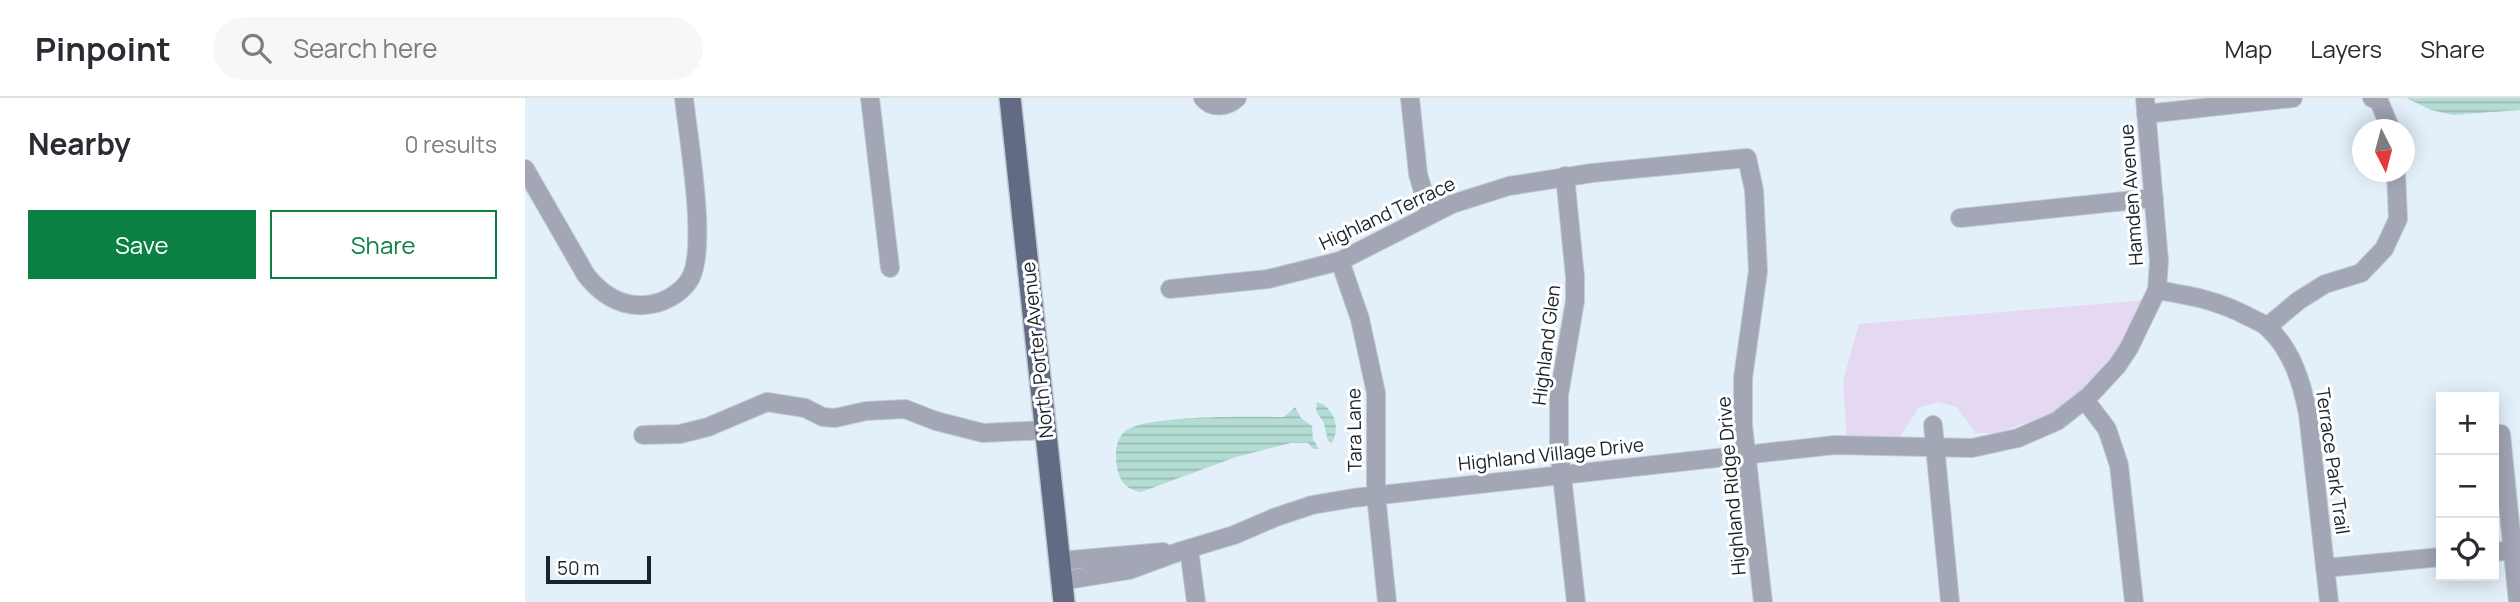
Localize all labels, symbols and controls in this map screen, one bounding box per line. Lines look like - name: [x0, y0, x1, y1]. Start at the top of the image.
- search box: [213, 17, 703, 80]
- text: Pinpoint: [35, 26, 171, 71]
- icon: search: [237, 29, 275, 67]
- text: Search here: [293, 30, 437, 66]
- text: Map: [2225, 32, 2272, 65]
- text: Layers: [2310, 32, 2382, 65]
- text: Share: [2420, 32, 2485, 65]
- north arrow: [2352, 119, 2415, 182]
- text: Nearby: [28, 123, 131, 164]
- street label: Hamden Avenue: [2113, 123, 2149, 267]
- text: 0 results: [404, 128, 497, 160]
- street label: Highland Terrace: [1315, 170, 1459, 256]
- button: Save: [28, 210, 256, 279]
- button: Share: [270, 210, 497, 279]
- street label: North Porter Avenue: [1015, 260, 1059, 440]
- street label: Highland Glen: [1526, 283, 1566, 407]
- street label: Terrace Park Trail: [2310, 386, 2356, 536]
- street label: Tara Lane: [1340, 388, 1368, 472]
- map controls: [2436, 392, 2499, 581]
- button: +: [2436, 392, 2499, 455]
- street label: Highland Ridge Drive: [1710, 395, 1752, 577]
- street label: Highland Village Drive: [1457, 431, 1645, 477]
- button: −: [2436, 455, 2499, 518]
- button: locate: [2436, 518, 2499, 581]
- scale bar: [546, 553, 651, 585]
- text: 50 m: [557, 555, 599, 581]

